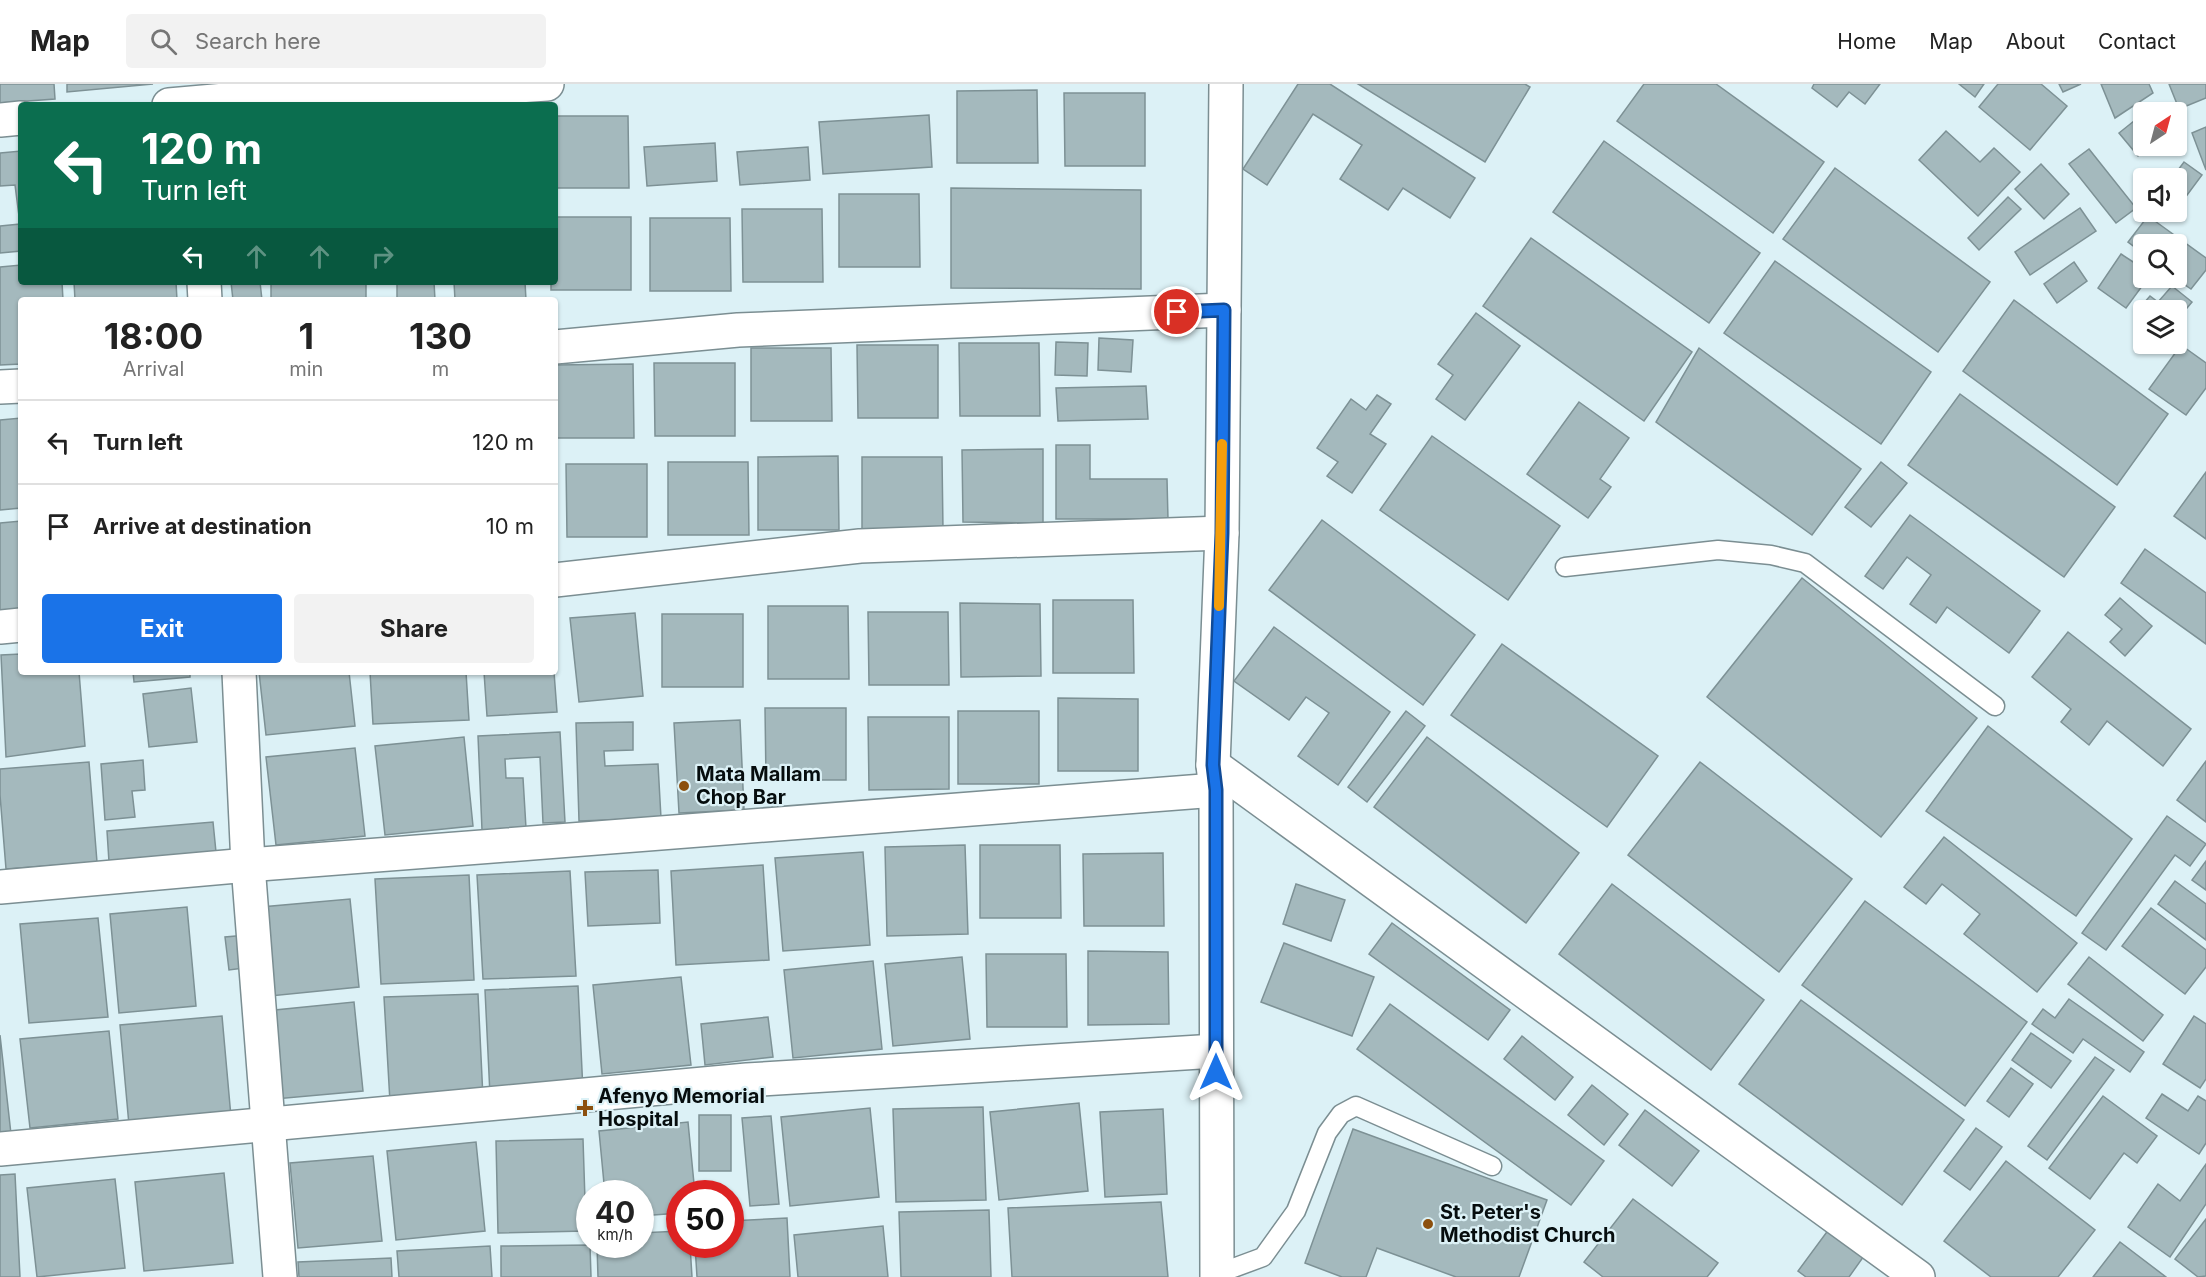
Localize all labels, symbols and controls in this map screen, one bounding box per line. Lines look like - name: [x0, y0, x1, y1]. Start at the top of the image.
- search box: [126, 14, 546, 68]
- text: Map: [30, 24, 90, 58]
- icon: search: [147, 25, 180, 58]
- text: Search here: [195, 28, 321, 54]
- text: Home: [1837, 29, 1896, 54]
- text: Map: [1929, 29, 1973, 54]
- text: About: [2006, 29, 2065, 54]
- text: Contact: [2098, 29, 2176, 54]
- north arrow: [2133, 102, 2187, 156]
- map controls: [2133, 102, 2187, 354]
- text: 120 m: [141, 123, 262, 174]
- icon: left: [42, 126, 120, 204]
- button: sound: [2133, 168, 2187, 222]
- text: Turn left: [141, 174, 247, 207]
- button: search: [2133, 234, 2187, 288]
- icon: left: [177, 240, 210, 273]
- icon: ahead: [240, 240, 273, 273]
- icon: ahead: [303, 240, 336, 273]
- icon: right: [366, 240, 399, 273]
- pin: [1151, 286, 1202, 337]
- icon: arrive: [1160, 295, 1193, 328]
- button: layers: [2133, 300, 2187, 354]
- text: 18:00: [104, 314, 203, 358]
- text: 1: [298, 314, 314, 358]
- text: 130: [409, 314, 472, 358]
- text: Arrival: [123, 357, 184, 381]
- text: min: [289, 357, 323, 381]
- text: m: [432, 357, 449, 381]
- icon: left: [42, 426, 75, 459]
- text: Turn left: [93, 429, 183, 455]
- text: 120 m: [472, 429, 534, 455]
- icon: arrive: [42, 510, 75, 543]
- text: Arrive at destination: [93, 513, 312, 539]
- text: 10 m: [486, 513, 534, 539]
- button: Exit: [42, 594, 282, 663]
- button: Share: [294, 594, 534, 663]
- place label: Mata Mallam Chop Bar: [696, 762, 821, 809]
- marker: Mata Mallam Chop Bar: [677, 779, 691, 793]
- position arrow: [1184, 1040, 1248, 1104]
- place label: Afenyo Memorial Hospital: [598, 1084, 765, 1131]
- marker: Afenyo Memorial Hospital: [576, 1099, 594, 1117]
- speed limit sign: 50: [666, 1180, 744, 1258]
- text: 40: [595, 1194, 635, 1230]
- place label: St. Peter's Methodist Church: [1440, 1200, 1616, 1247]
- marker: St. Peter's Methodist Church: [1421, 1217, 1435, 1231]
- text: km/h: [597, 1225, 633, 1244]

